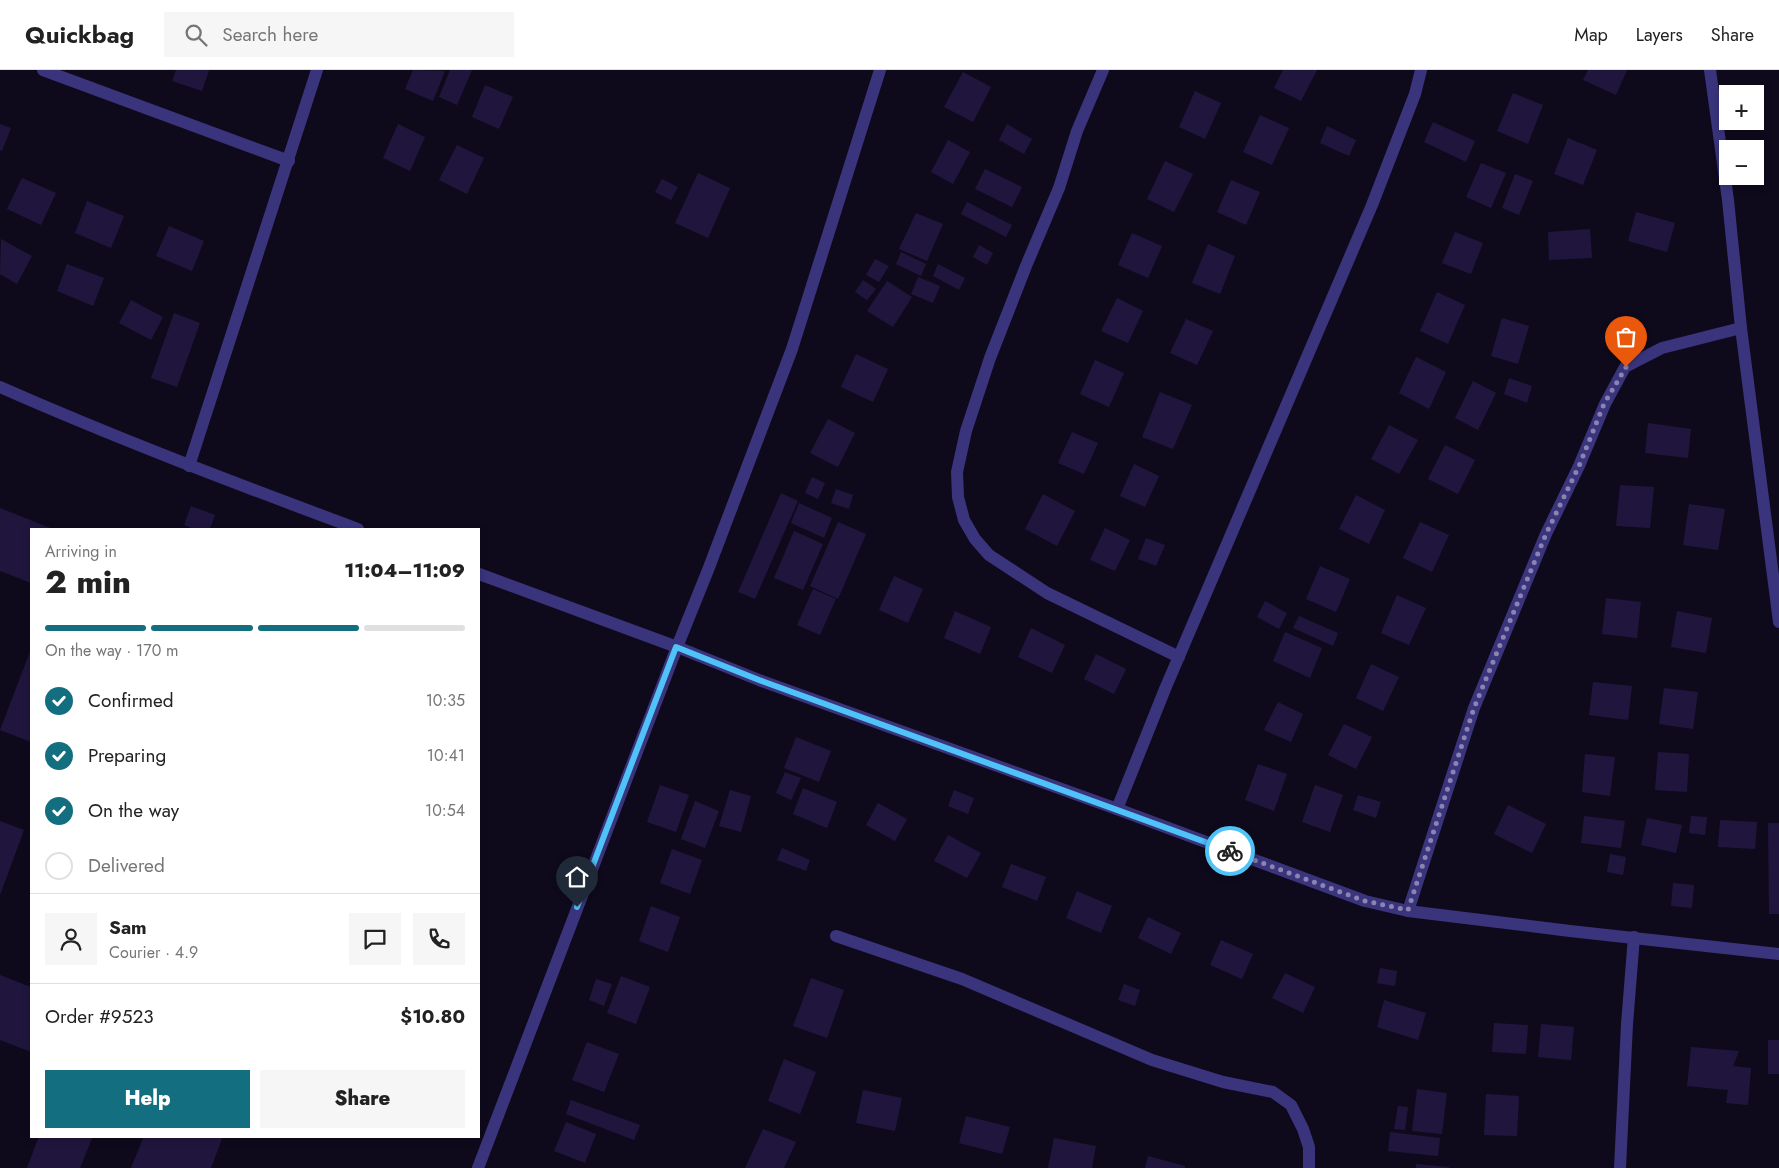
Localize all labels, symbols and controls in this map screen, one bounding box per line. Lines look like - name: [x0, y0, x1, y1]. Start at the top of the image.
- search box: [164, 12, 514, 57]
- text: Quickbag: [25, 17, 134, 52]
- icon: search: [182, 21, 210, 49]
- text: Search here: [222, 21, 318, 48]
- text: Map: [1574, 22, 1608, 48]
- text: Layers: [1636, 22, 1683, 48]
- text: Share: [1711, 22, 1754, 48]
- map controls: [1719, 85, 1764, 185]
- button: +: [1719, 85, 1764, 130]
- button: −: [1719, 140, 1764, 185]
- pin: [1605, 316, 1647, 367]
- icon: bag: [1612, 323, 1640, 351]
- text: Arriving in: [45, 540, 117, 563]
- text: 11:04–11:09: [344, 557, 465, 584]
- text: 2 min: [45, 559, 131, 605]
- text: On the way · 170 m: [45, 639, 179, 662]
- icon: check: [45, 687, 73, 715]
- text: Confirmed: [88, 687, 174, 714]
- text: 10:35: [426, 689, 465, 712]
- icon: check: [45, 742, 73, 770]
- text: Preparing: [88, 742, 166, 769]
- text: 10:41: [427, 744, 465, 767]
- icon: check: [45, 797, 73, 825]
- text: On the way: [88, 797, 179, 824]
- text: 10:54: [425, 799, 465, 822]
- courier: [1205, 826, 1255, 876]
- icon: bike: [1216, 837, 1244, 865]
- text: Delivered: [88, 852, 165, 879]
- pin: [556, 856, 598, 907]
- icon: home: [563, 863, 591, 891]
- button: person: [45, 913, 97, 965]
- button: chat: [349, 913, 401, 965]
- button: phone: [413, 913, 465, 965]
- text: Sam: [109, 914, 147, 941]
- text: Courier · 4.9: [109, 941, 198, 964]
- text: Order #9523: [45, 1003, 154, 1030]
- text: $10.80: [400, 1003, 465, 1030]
- button: Help: [45, 1070, 250, 1128]
- button: Share: [260, 1070, 465, 1128]

